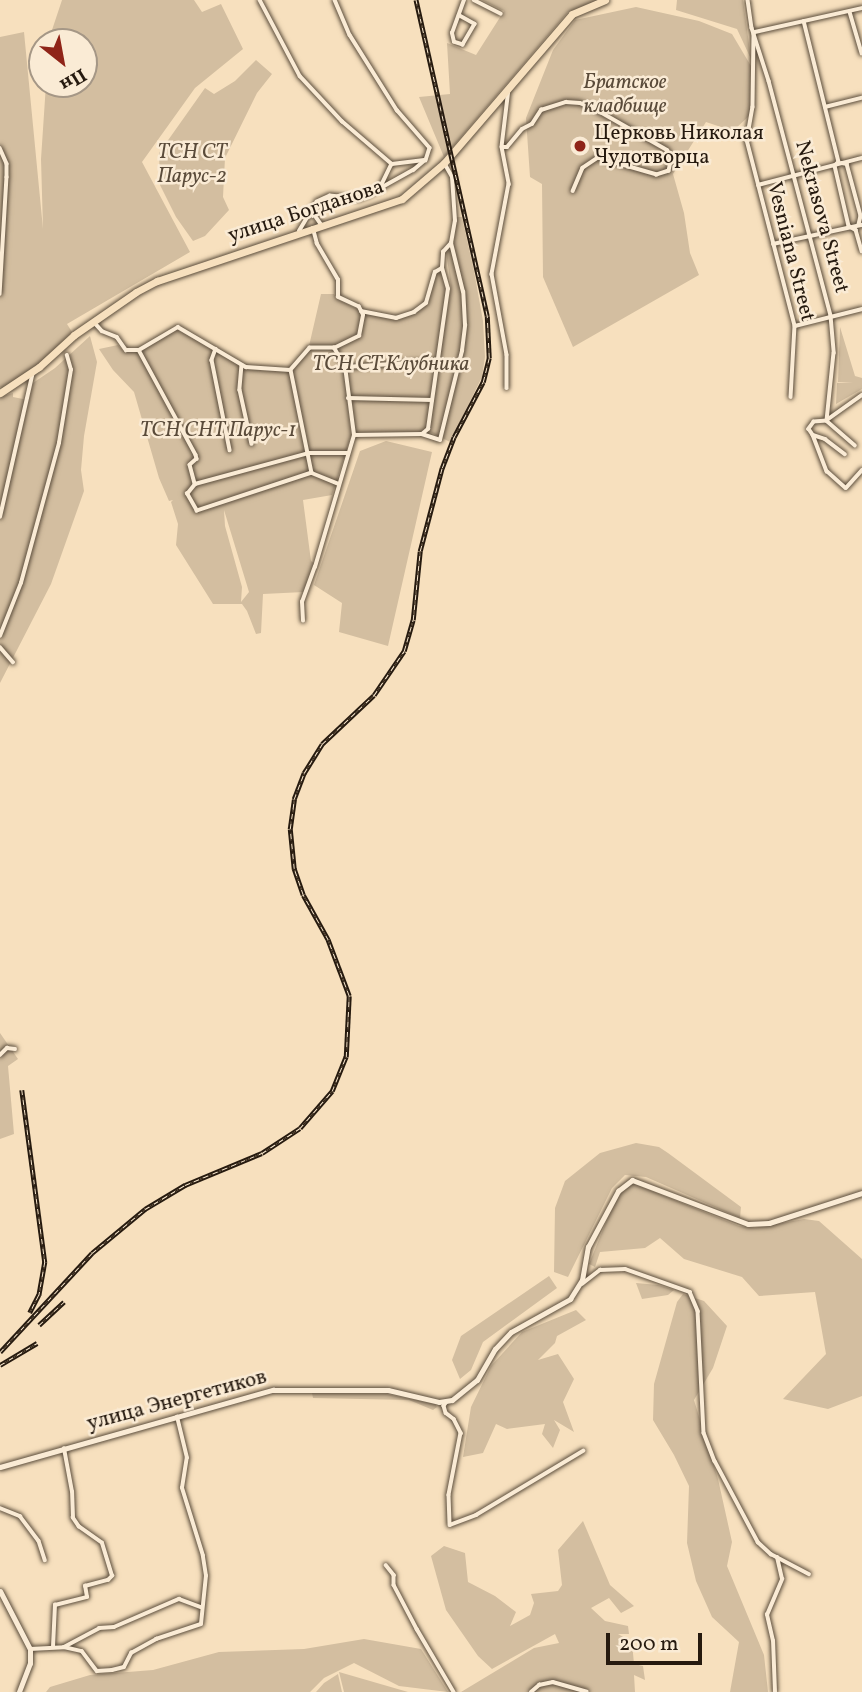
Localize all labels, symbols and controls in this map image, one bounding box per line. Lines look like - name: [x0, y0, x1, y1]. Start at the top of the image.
- north arrow: [28, 28, 98, 98]
- text: Пн: [55, 61, 91, 97]
- park label: Братское кладбище: [584, 70, 666, 120]
- place label: Церковь Николая Чудотворца: [594, 121, 764, 171]
- marker: Церковь Николая Чудотворца: [572, 138, 588, 154]
- street label: Nekrasova Street: [789, 138, 853, 296]
- park label: ТСН СТ Парус-2: [157, 140, 227, 190]
- street label: улица Богданова: [225, 175, 387, 249]
- street label: Vesniana Street: [760, 180, 820, 324]
- park label: ТСН СТ Клубника: [313, 352, 469, 378]
- park label: ТСН СНТ Парус-1: [140, 418, 296, 444]
- street label: улица Энергетиков: [84, 1365, 270, 1437]
- scale bar: [610, 1618, 706, 1662]
- text: 200 m: [619, 1630, 679, 1659]

